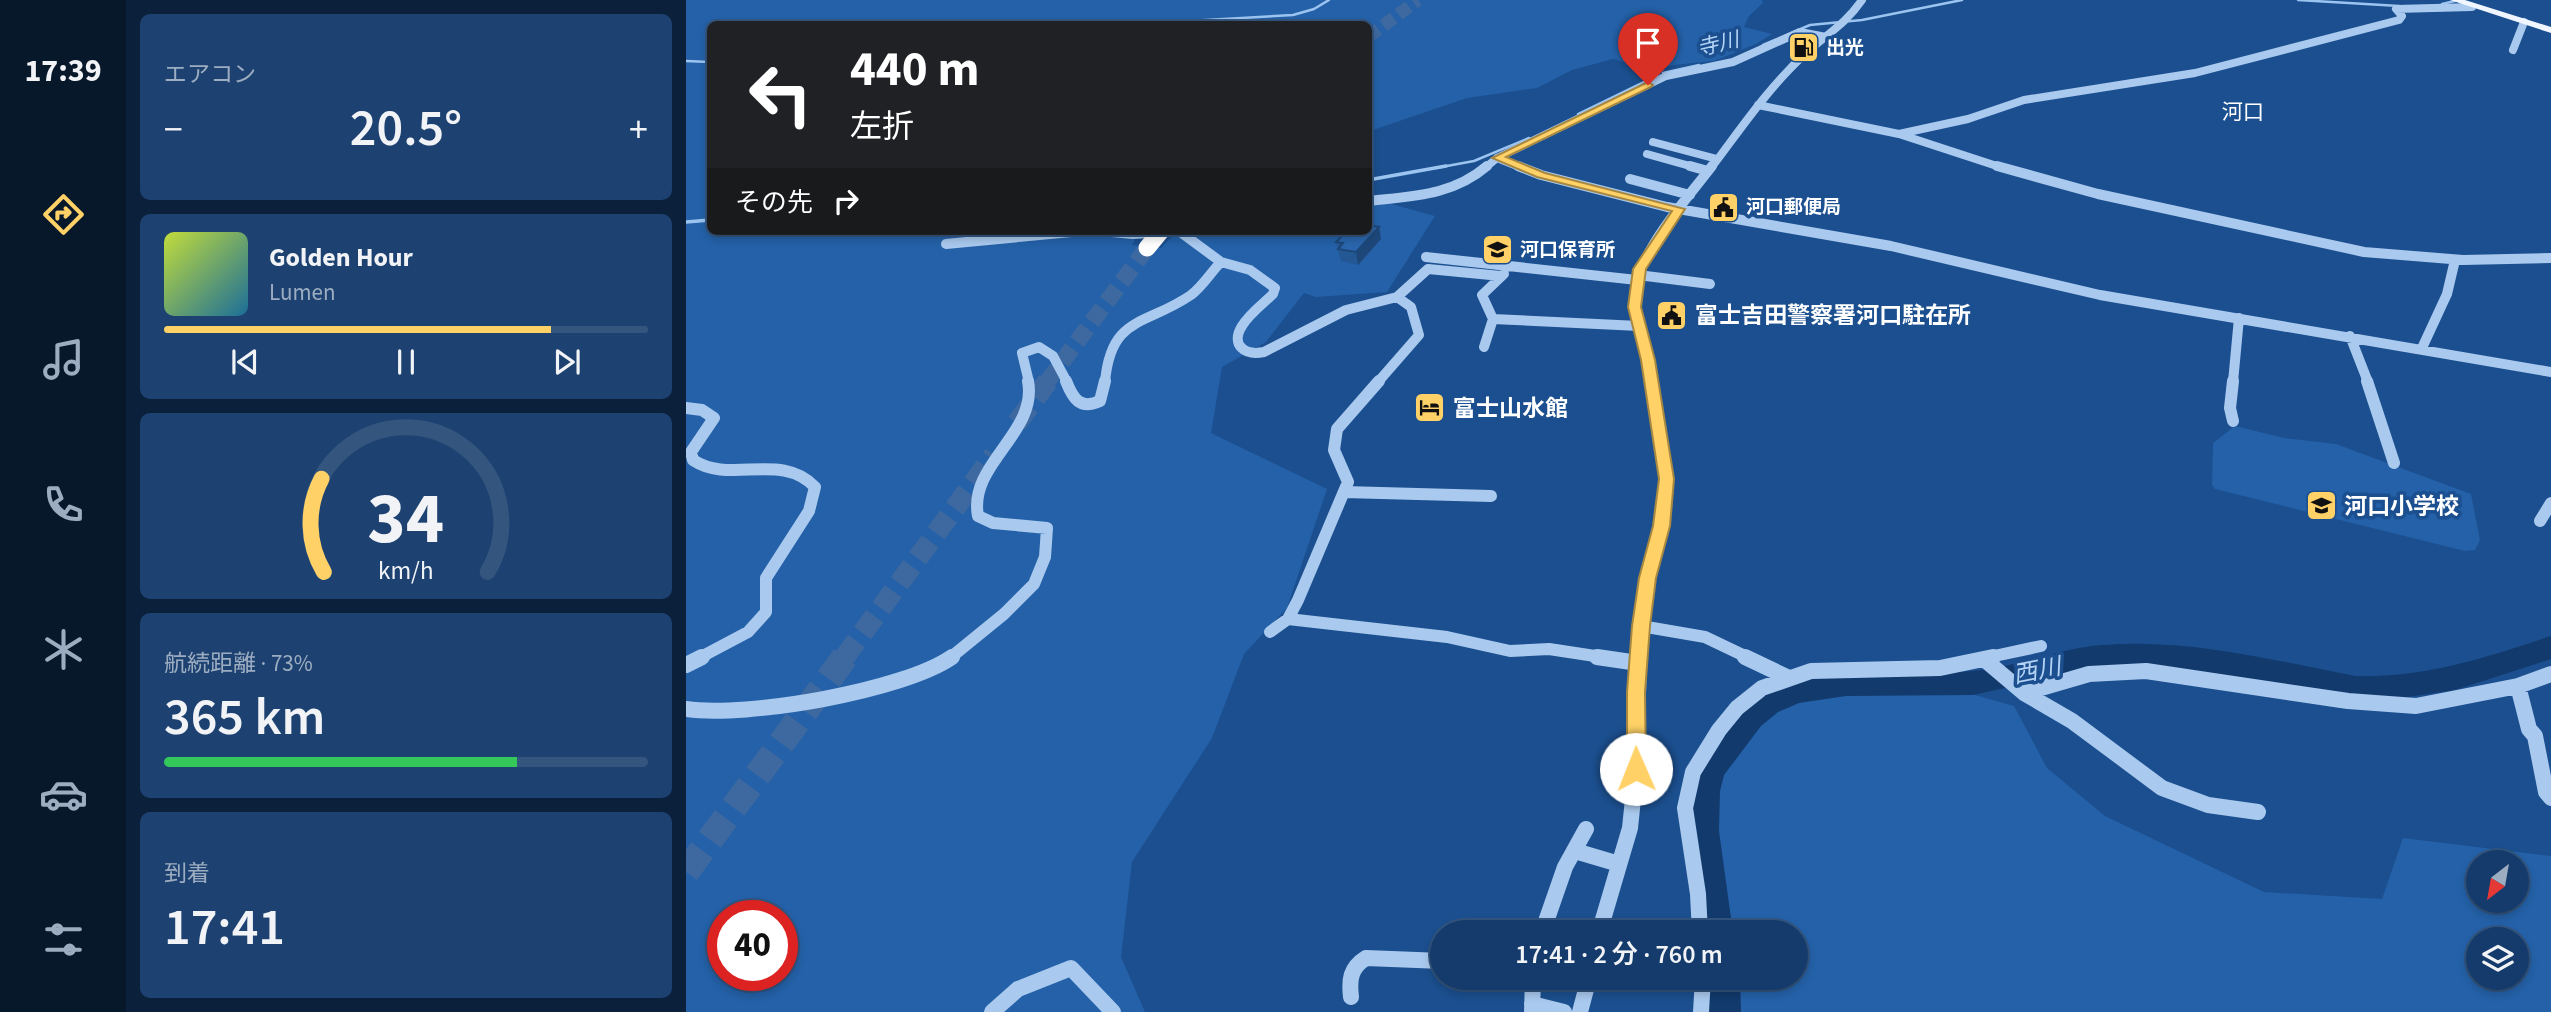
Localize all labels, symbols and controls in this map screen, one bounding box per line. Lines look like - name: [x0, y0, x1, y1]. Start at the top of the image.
- pin: [1618, 13, 1678, 85]
- icon: arrive: [1629, 24, 1667, 62]
- water label: 寺川: [1694, 24, 1744, 64]
- fuel station icon: 出光: [1786, 31, 1820, 65]
- text: 440 m: [850, 35, 979, 105]
- place label: 出光: [1826, 35, 1864, 62]
- text: 17:39: [24, 48, 102, 94]
- icon: left: [735, 49, 826, 140]
- text: エアコン: [164, 58, 256, 91]
- text: 20.5°: [350, 92, 462, 166]
- district label: 河口: [2222, 97, 2264, 127]
- text: −: [164, 103, 183, 157]
- text: +: [629, 103, 648, 157]
- text: 左折: [850, 104, 914, 150]
- icon: right: [827, 182, 865, 220]
- text: その先: [735, 184, 813, 221]
- icon: directions: [39, 190, 88, 239]
- public building icon: 河口郵便局: [1706, 190, 1740, 224]
- place label: 河口郵便局: [1746, 194, 1841, 221]
- school or university icon: 河口保育所: [1480, 233, 1514, 267]
- place label: 河口保育所: [1520, 237, 1615, 264]
- text: Golden Hour: [269, 239, 413, 276]
- text: Lumen: [269, 276, 336, 309]
- public building icon: 富士吉田警察署河口駐在所: [1655, 298, 1689, 332]
- place label: 富士吉田警察署河口駐在所: [1695, 299, 1971, 332]
- icon: music: [39, 335, 88, 384]
- icon: previous: [226, 343, 264, 381]
- icon: pause: [387, 343, 425, 381]
- icon: next: [548, 343, 586, 381]
- hotel icon: 富士山水館: [1413, 391, 1447, 425]
- place label: 富士山水館: [1453, 392, 1568, 425]
- text: 34: [368, 467, 444, 571]
- icon: phone: [39, 480, 88, 529]
- school or university icon: 河口小学校: [2304, 489, 2338, 523]
- place label: 河口小学校: [2344, 490, 2459, 523]
- text: km/h: [378, 553, 434, 589]
- icon: climate: [39, 625, 88, 674]
- text: 航続距離 · 73%: [164, 647, 313, 680]
- water label: 西川: [2010, 649, 2067, 693]
- text: 365 km: [164, 681, 325, 755]
- position arrow: [1599, 732, 1673, 806]
- icon: car: [39, 770, 88, 819]
- north arrow: [2466, 850, 2529, 914]
- map controls: [2466, 850, 2529, 990]
- text: 到着: [164, 857, 210, 890]
- text: 17:41: [164, 891, 285, 965]
- speed limit sign: 40: [707, 900, 798, 991]
- icon: filters: [39, 915, 88, 964]
- button: layers: [2466, 927, 2529, 990]
- text: 17:41 · 2 分 · 760 m: [1515, 936, 1723, 973]

